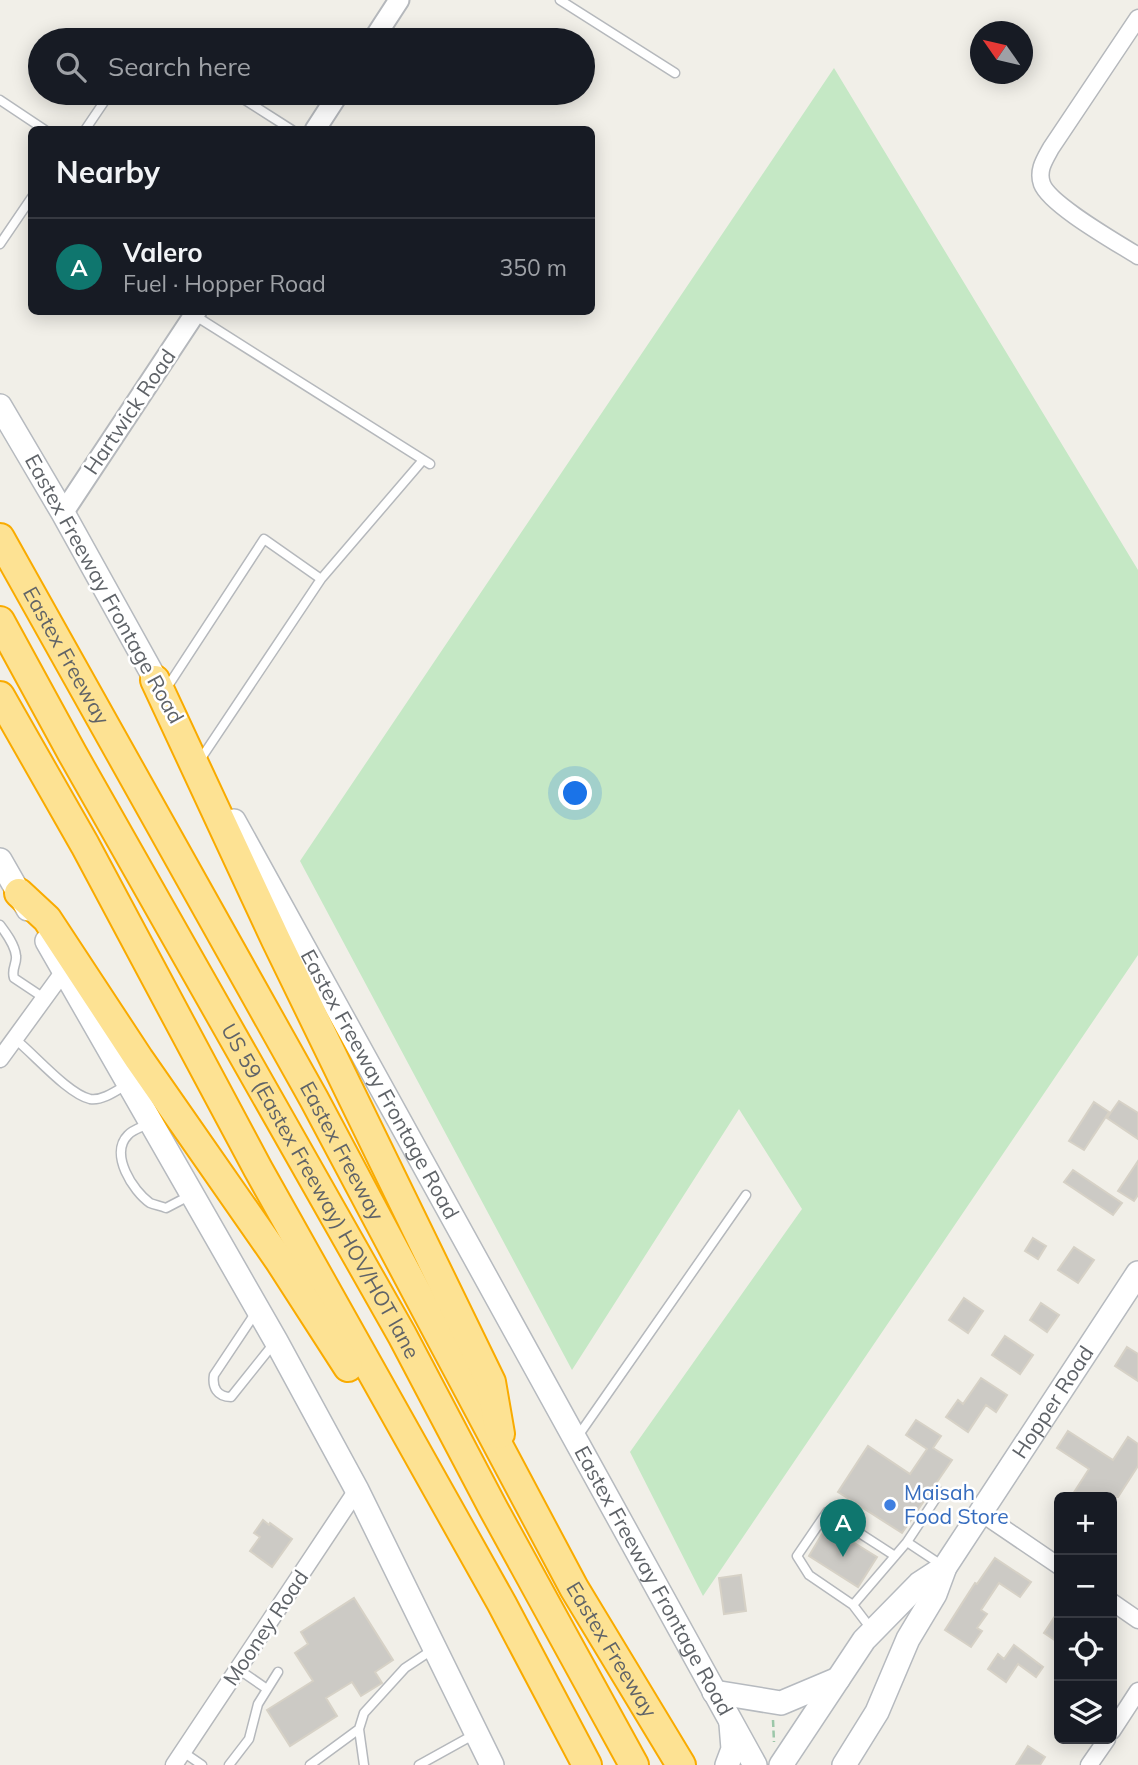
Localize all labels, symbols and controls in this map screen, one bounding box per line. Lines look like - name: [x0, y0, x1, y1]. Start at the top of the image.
- north arrow: [970, 21, 1033, 84]
- search box: [28, 28, 595, 105]
- icon: search: [52, 48, 90, 86]
- text: Search here: [108, 50, 251, 83]
- text: Nearby: [56, 153, 160, 191]
- text: Valero: [123, 236, 203, 269]
- text: A: [70, 253, 88, 282]
- text: 350 m: [499, 253, 567, 282]
- text: Fuel · Hopper Road: [123, 269, 326, 298]
- street label: Hartwick Road: [78, 344, 181, 479]
- street label: Eastex Freeway Frontage Road: [19, 450, 189, 728]
- street label: Eastex Freeway: [17, 583, 113, 729]
- your location: [558, 776, 592, 810]
- street label: Eastex Freeway Frontage Road: [295, 945, 465, 1223]
- street label: US 59 (Eastex Freeway) HOV/HOT lane: [216, 1019, 426, 1363]
- street label: Eastex Freeway: [294, 1077, 388, 1225]
- street label: Hopper Road: [1006, 1341, 1099, 1463]
- street label: Eastex Freeway Frontage Road: [569, 1441, 739, 1719]
- place label: Maisah Food Store: [904, 1479, 1009, 1529]
- map controls: [1054, 1492, 1117, 1744]
- button: +: [1054, 1492, 1117, 1555]
- marker: Maisah Food Store: [882, 1497, 898, 1513]
- pin: A: [820, 1499, 866, 1557]
- button: −: [1054, 1555, 1117, 1618]
- street label: Mooney Road: [217, 1565, 313, 1690]
- street label: Eastex Freeway: [562, 1577, 662, 1721]
- button: locate: [1054, 1618, 1117, 1681]
- button: layers: [1054, 1681, 1117, 1744]

